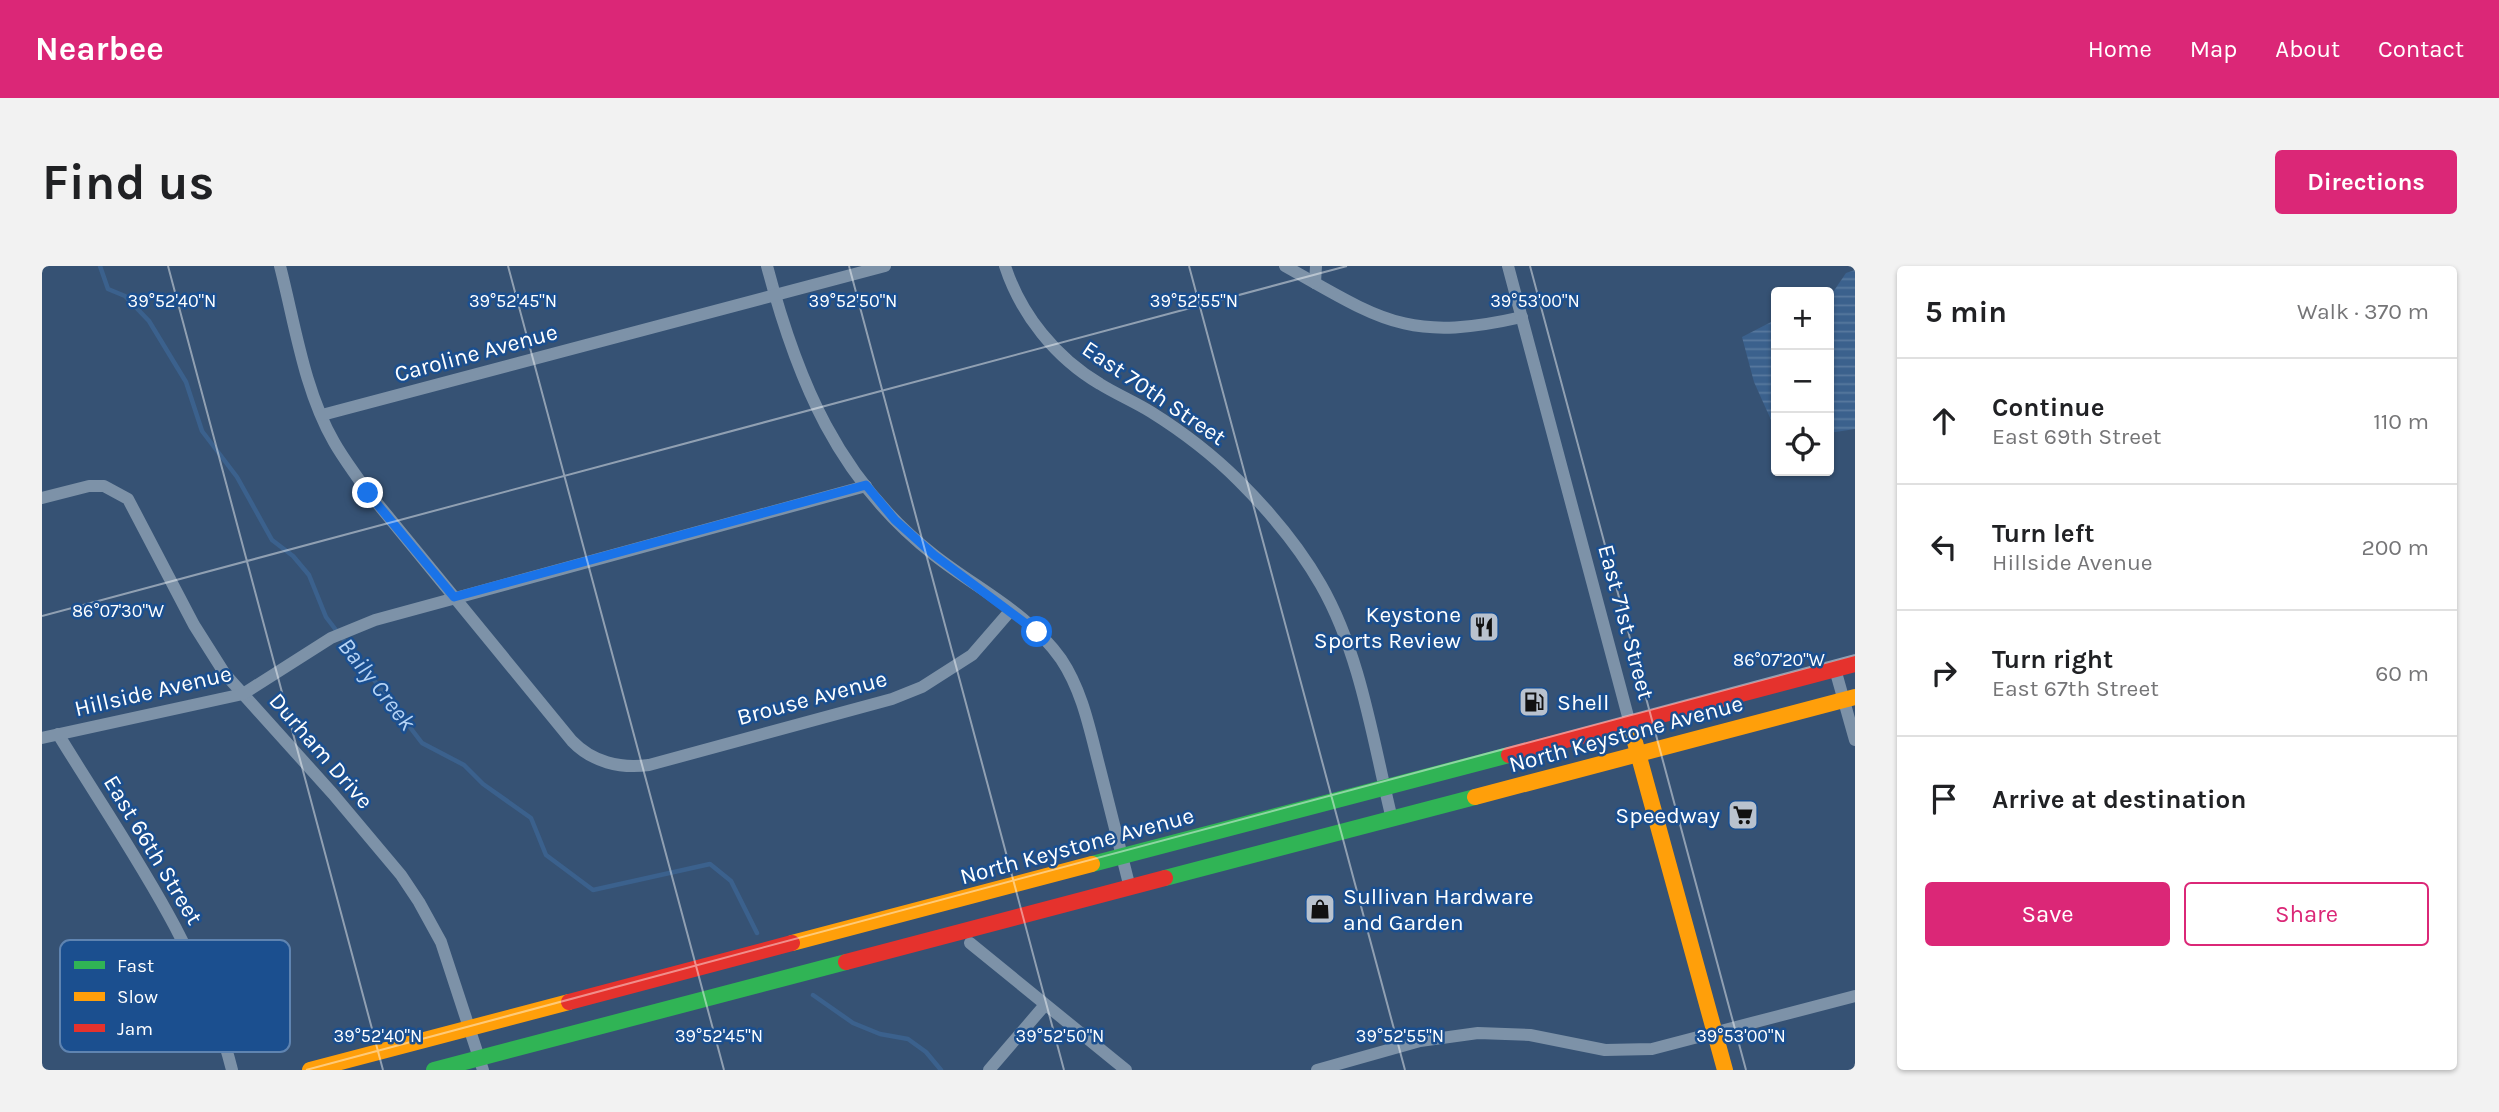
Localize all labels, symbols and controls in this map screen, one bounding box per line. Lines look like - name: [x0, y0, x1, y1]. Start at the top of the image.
- text: Nearbee: [35, 30, 164, 68]
- text: Home: [2088, 35, 2152, 63]
- text: Map: [2190, 35, 2237, 63]
- text: About: [2275, 35, 2340, 63]
- text: Contact: [2378, 35, 2464, 63]
- button: Directions: [2275, 150, 2457, 214]
- text: Find us: [42, 154, 214, 211]
- map controls: [1771, 287, 1834, 476]
- button: +: [1771, 287, 1834, 350]
- text: 39°52'40"N: [128, 290, 216, 312]
- text: 39°52'45"N: [469, 290, 557, 312]
- text: 39°52'50"N: [809, 290, 897, 312]
- text: 39°52'55"N: [1150, 290, 1238, 312]
- text: 39°53'00"N: [1490, 290, 1580, 312]
- text: 5 min: [1925, 294, 2007, 330]
- text: Walk · 370 m: [2297, 298, 2429, 325]
- street label: Caroline Avenue: [391, 318, 561, 388]
- street label: East 70th Street: [1077, 335, 1231, 451]
- button: −: [1771, 350, 1834, 413]
- text: Continue: [1992, 392, 2104, 423]
- icon: ahead: [1925, 402, 1963, 440]
- text: 110 m: [2373, 408, 2429, 435]
- button: locate: [1771, 413, 1834, 476]
- text: East 69th Street: [1992, 423, 2161, 450]
- route end: [352, 477, 383, 508]
- text: Turn left: [1992, 518, 2094, 549]
- icon: left: [1925, 528, 1963, 566]
- text: 200 m: [2361, 534, 2429, 561]
- street label: East 71st Street: [1592, 541, 1660, 703]
- text: Hillside Avenue: [1992, 549, 2153, 576]
- text: 86°07'30"W: [72, 600, 164, 622]
- place label: Keystone Sports Review: [1314, 601, 1461, 654]
- restaurant icon: Keystone Sports Review: [1467, 610, 1501, 644]
- route start: [1021, 616, 1052, 647]
- water label: Baily Creek: [332, 632, 422, 736]
- text: Turn right: [1992, 644, 2113, 675]
- text: 86°07'20"W: [1733, 649, 1825, 671]
- icon: right: [1925, 654, 1963, 692]
- street label: Hillside Avenue: [72, 660, 234, 722]
- text: 60 m: [2375, 660, 2429, 687]
- street label: Brouse Avenue: [734, 665, 890, 731]
- text: East 67th Street: [1992, 675, 2159, 702]
- fuel station icon: Shell: [1517, 685, 1551, 719]
- street label: Durham Drive: [263, 688, 379, 814]
- place label: Shell: [1557, 689, 1609, 716]
- street label: North Keystone Avenue: [1506, 690, 1746, 778]
- street label: East 66th Street: [98, 771, 208, 930]
- icon: arrive: [1925, 780, 1963, 818]
- text: Arrive at destination: [1992, 784, 2246, 815]
- supermarket icon: Speedway: [1726, 798, 1760, 832]
- street label: North Keystone Avenue: [957, 802, 1197, 890]
- place label: Speedway: [1615, 802, 1720, 829]
- button: Save: [1925, 882, 2170, 946]
- button: Share: [2184, 882, 2429, 946]
- place label: Sullivan Hardware and Garden: [1343, 883, 1534, 936]
- shop icon: Sullivan Hardware and Garden: [1303, 892, 1337, 926]
- legend: [60, 940, 290, 1052]
- text: Fast: [117, 955, 154, 977]
- text: Slow: [117, 986, 158, 1008]
- text: Jam: [117, 1018, 153, 1040]
- text: 39°52'40"N: [334, 1025, 422, 1047]
- text: 39°52'45"N: [675, 1025, 763, 1047]
- text: 39°52'50"N: [1016, 1025, 1104, 1047]
- text: 39°52'55"N: [1356, 1025, 1444, 1047]
- text: 39°53'00"N: [1696, 1025, 1786, 1047]

